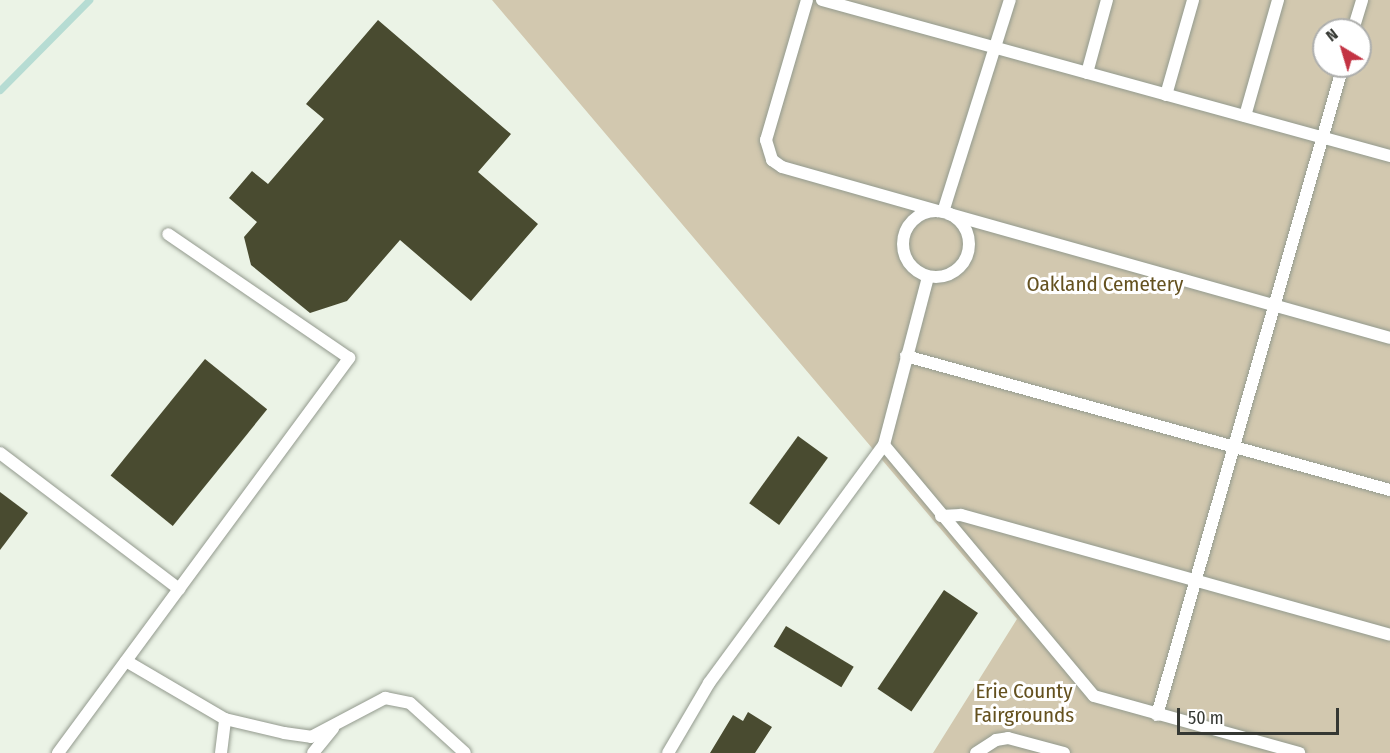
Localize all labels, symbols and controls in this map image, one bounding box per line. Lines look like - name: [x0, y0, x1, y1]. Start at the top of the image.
- north arrow: [1312, 18, 1372, 78]
- text: N: [1322, 25, 1341, 45]
- park label: Oakland Cemetery: [1027, 271, 1183, 297]
- park label: Erie County Fairgrounds: [974, 678, 1074, 728]
- scale bar: [1180, 696, 1342, 734]
- text: 50 m: [1188, 707, 1224, 729]

